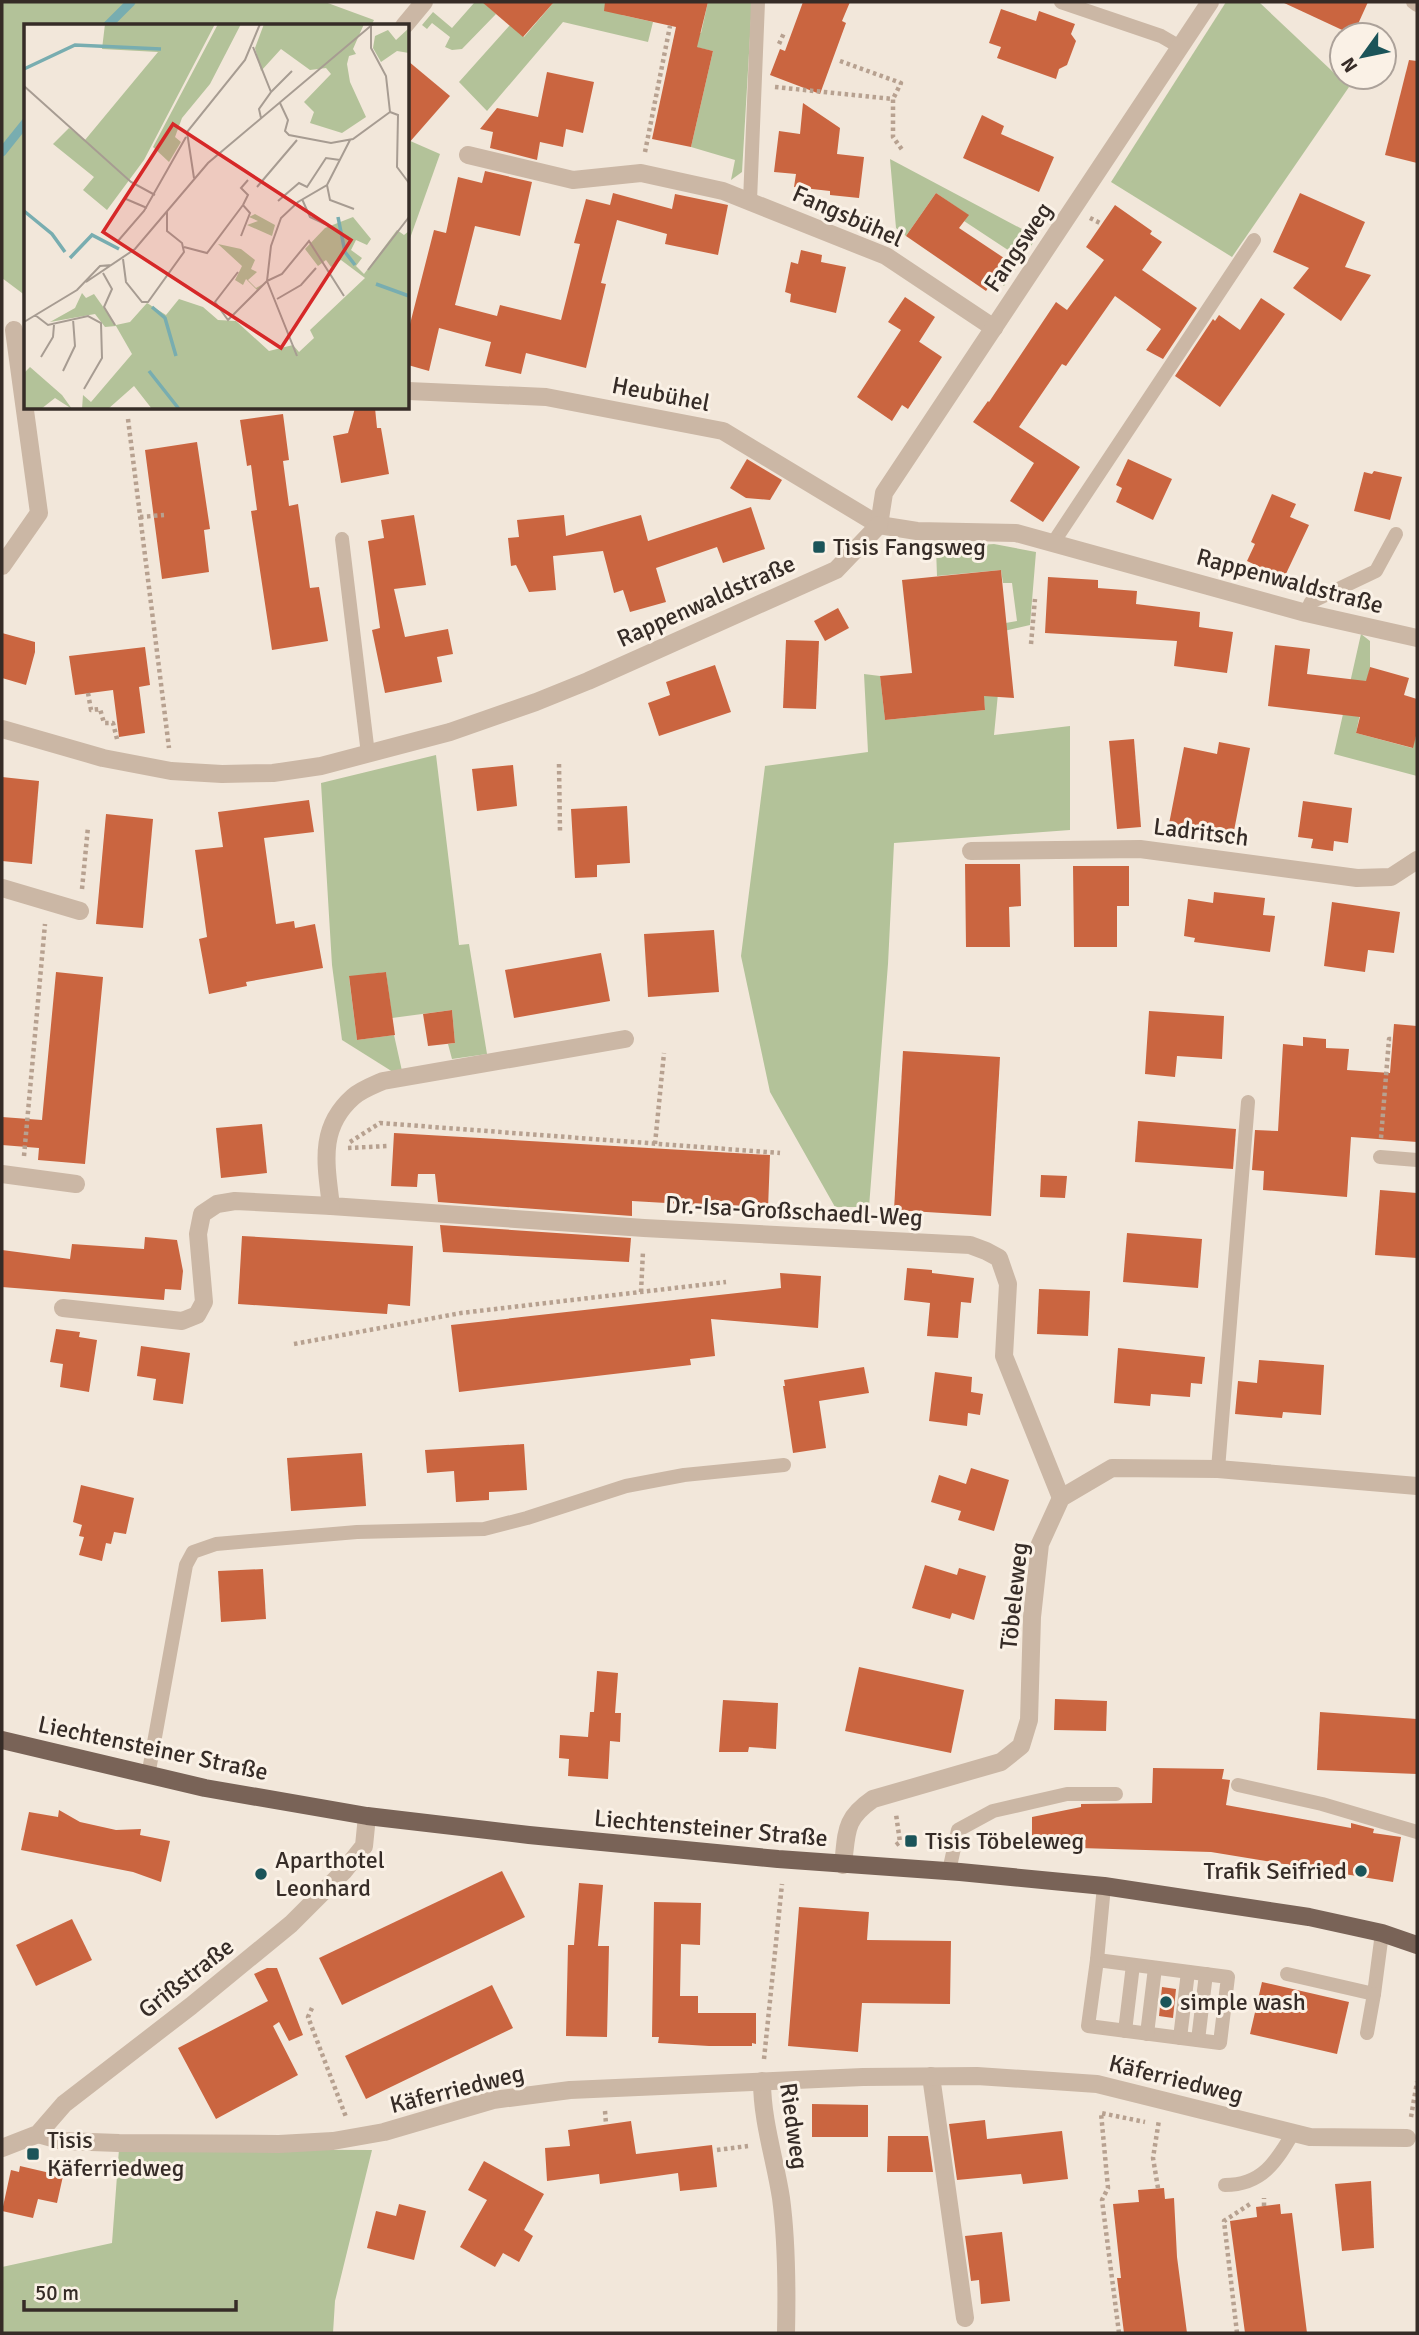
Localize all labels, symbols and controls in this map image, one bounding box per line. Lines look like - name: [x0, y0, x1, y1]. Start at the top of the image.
- north arrow: [1328, 21, 1398, 91]
- inset map: [24, 24, 410, 410]
- text: N: [1336, 53, 1363, 77]
- street label: Fangsbühel: [788, 178, 908, 254]
- street label: Fangsweg: [977, 196, 1059, 298]
- street label: Heubühel: [609, 370, 713, 418]
- place label: Tisis Fangsweg: [833, 532, 986, 562]
- marker: Tisis Fangsweg: [811, 539, 827, 555]
- street label: Rappenwaldstraße: [1193, 542, 1387, 620]
- street label: Rappenwaldstraße: [612, 548, 800, 654]
- street label: Ladritsch: [1152, 811, 1250, 853]
- street label: Dr.-Isa-Großschaedl-Weg: [664, 1189, 924, 1233]
- street label: Töbeleweg: [993, 1541, 1035, 1651]
- street label: Liechtensteiner Straße: [35, 1709, 271, 1787]
- street label: Liechtensteiner Straße: [593, 1803, 829, 1853]
- place label: Tisis Töbeleweg: [925, 1826, 1084, 1856]
- marker: Tisis Töbeleweg: [903, 1833, 919, 1849]
- place label: Aparthotel Leonhard: [275, 1845, 385, 1903]
- place label: Trafik Seifried: [1204, 1856, 1347, 1886]
- marker: Trafik Seifried: [1353, 1863, 1369, 1879]
- marker: Aparthotel Leonhard: [253, 1866, 269, 1882]
- street label: Grißstraße: [132, 1931, 240, 2025]
- place label: simple wash: [1180, 1987, 1306, 2017]
- marker: simple wash: [1158, 1994, 1174, 2010]
- street label: Käferriedweg: [1106, 2048, 1246, 2110]
- street label: Käferriedweg: [387, 2058, 527, 2120]
- street label: Riedweg: [773, 2081, 815, 2171]
- place label: Tisis Käferriedweg: [47, 2125, 184, 2183]
- marker: Tisis Käferriedweg: [25, 2146, 41, 2162]
- scale bar: [24, 2268, 236, 2312]
- text: 50 m: [35, 2280, 79, 2306]

